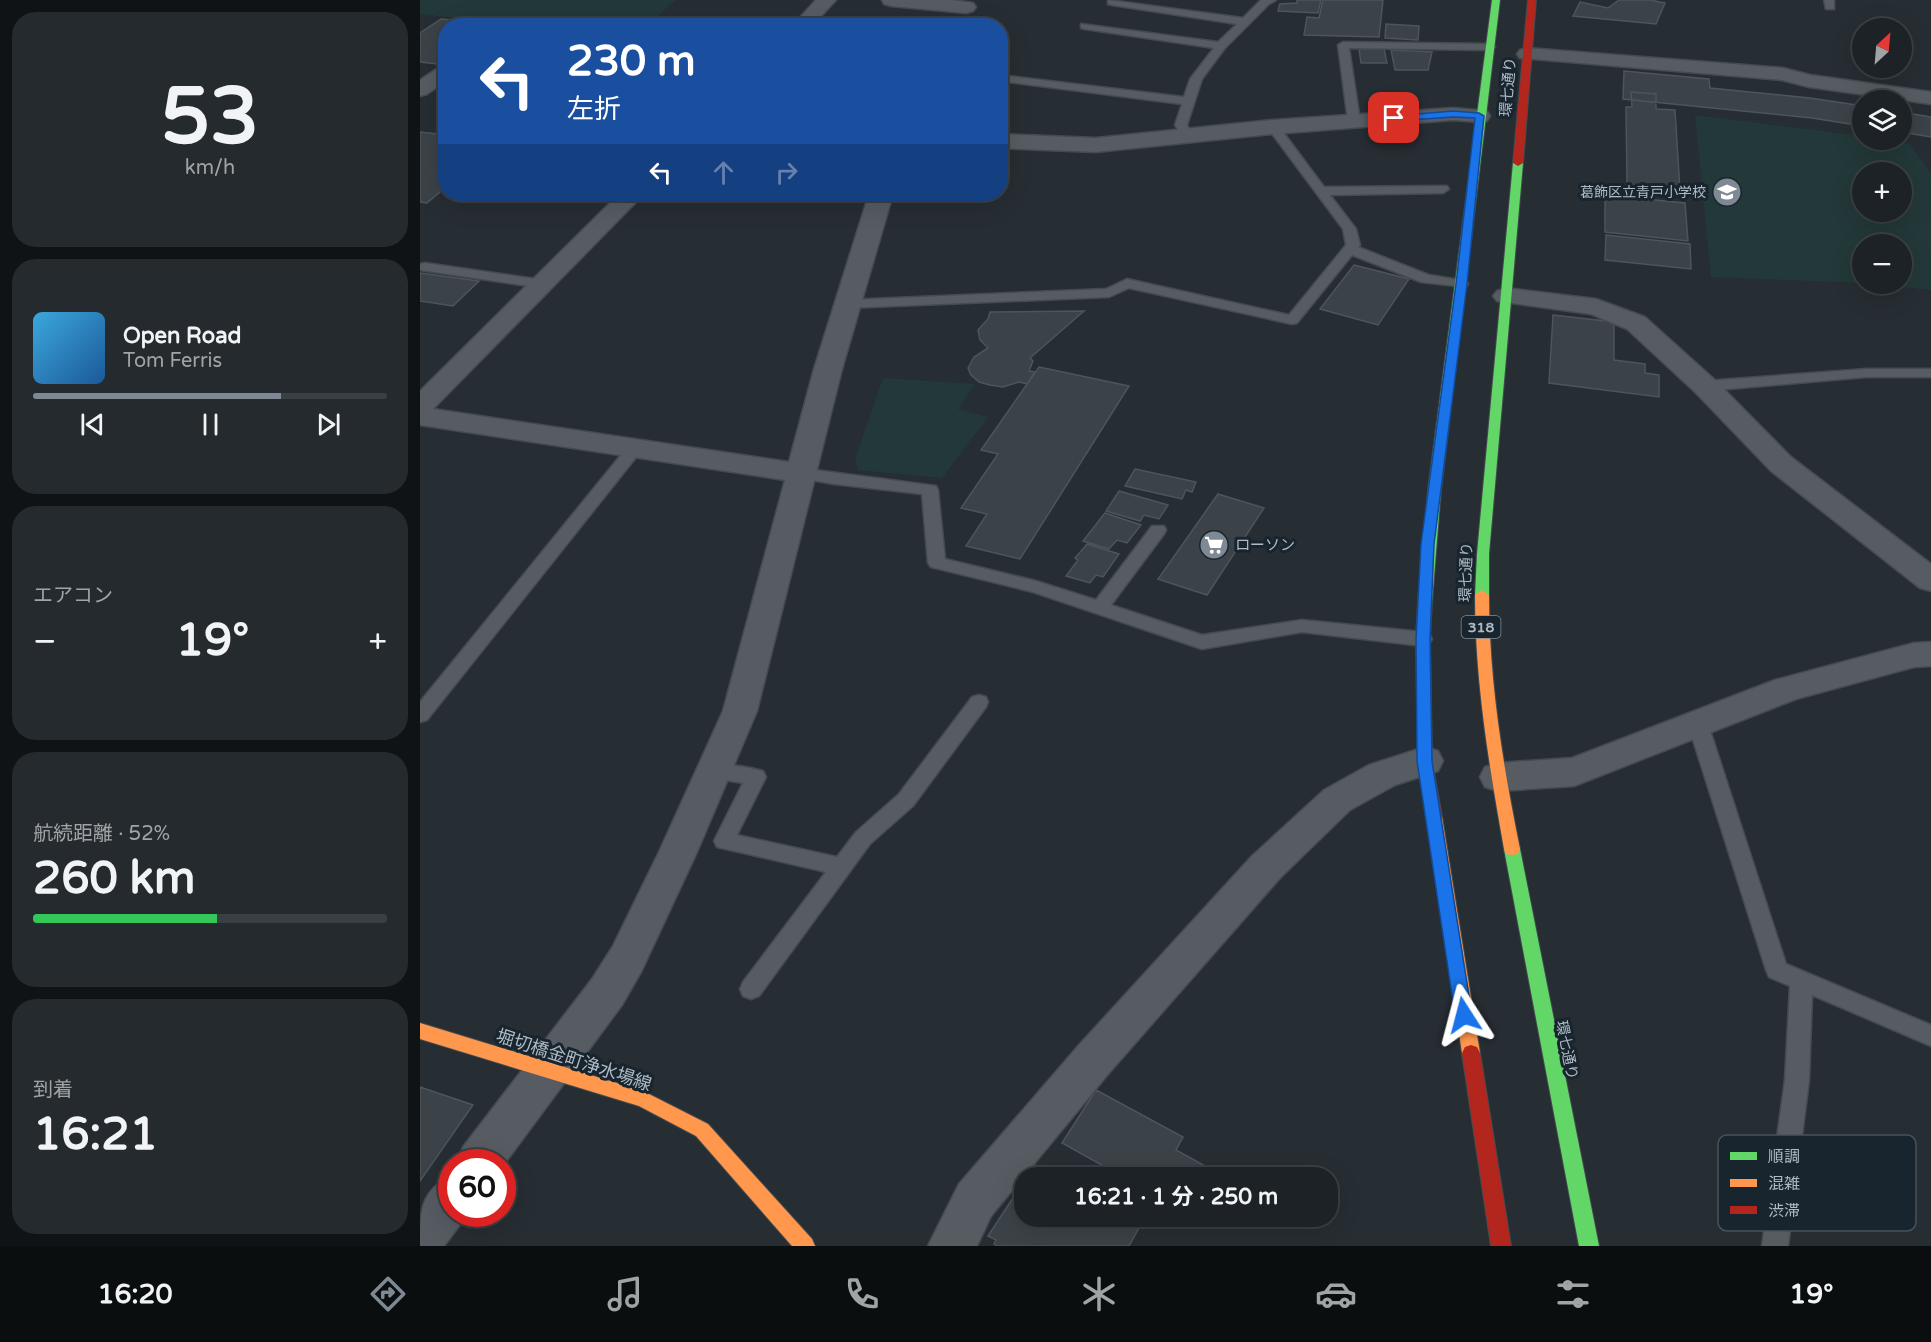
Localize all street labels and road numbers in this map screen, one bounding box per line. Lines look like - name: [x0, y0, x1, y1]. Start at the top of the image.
- street label: 環七通り: [1496, 56, 1520, 118]
- street label: 環七通り: [1456, 542, 1476, 602]
- road number: 318: [1462, 616, 1500, 638]
- street label: 環七通り: [1552, 1019, 1582, 1081]
- street label: 堀切橋金町浄水場線: [494, 1025, 654, 1095]

